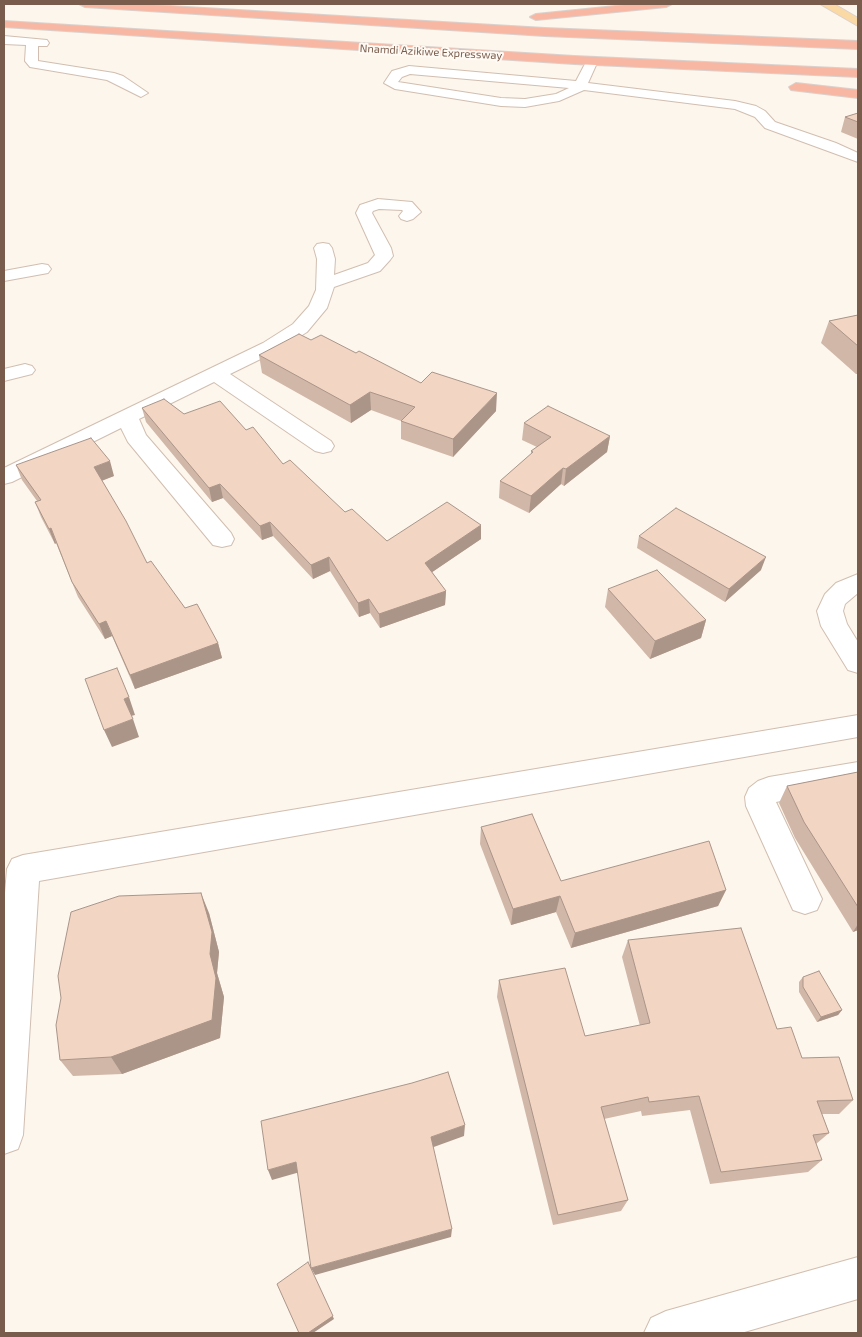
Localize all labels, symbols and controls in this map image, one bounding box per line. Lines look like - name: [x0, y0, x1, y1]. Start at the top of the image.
- street label: Nnamdi Azikiwe Expressway: [359, 42, 503, 62]

